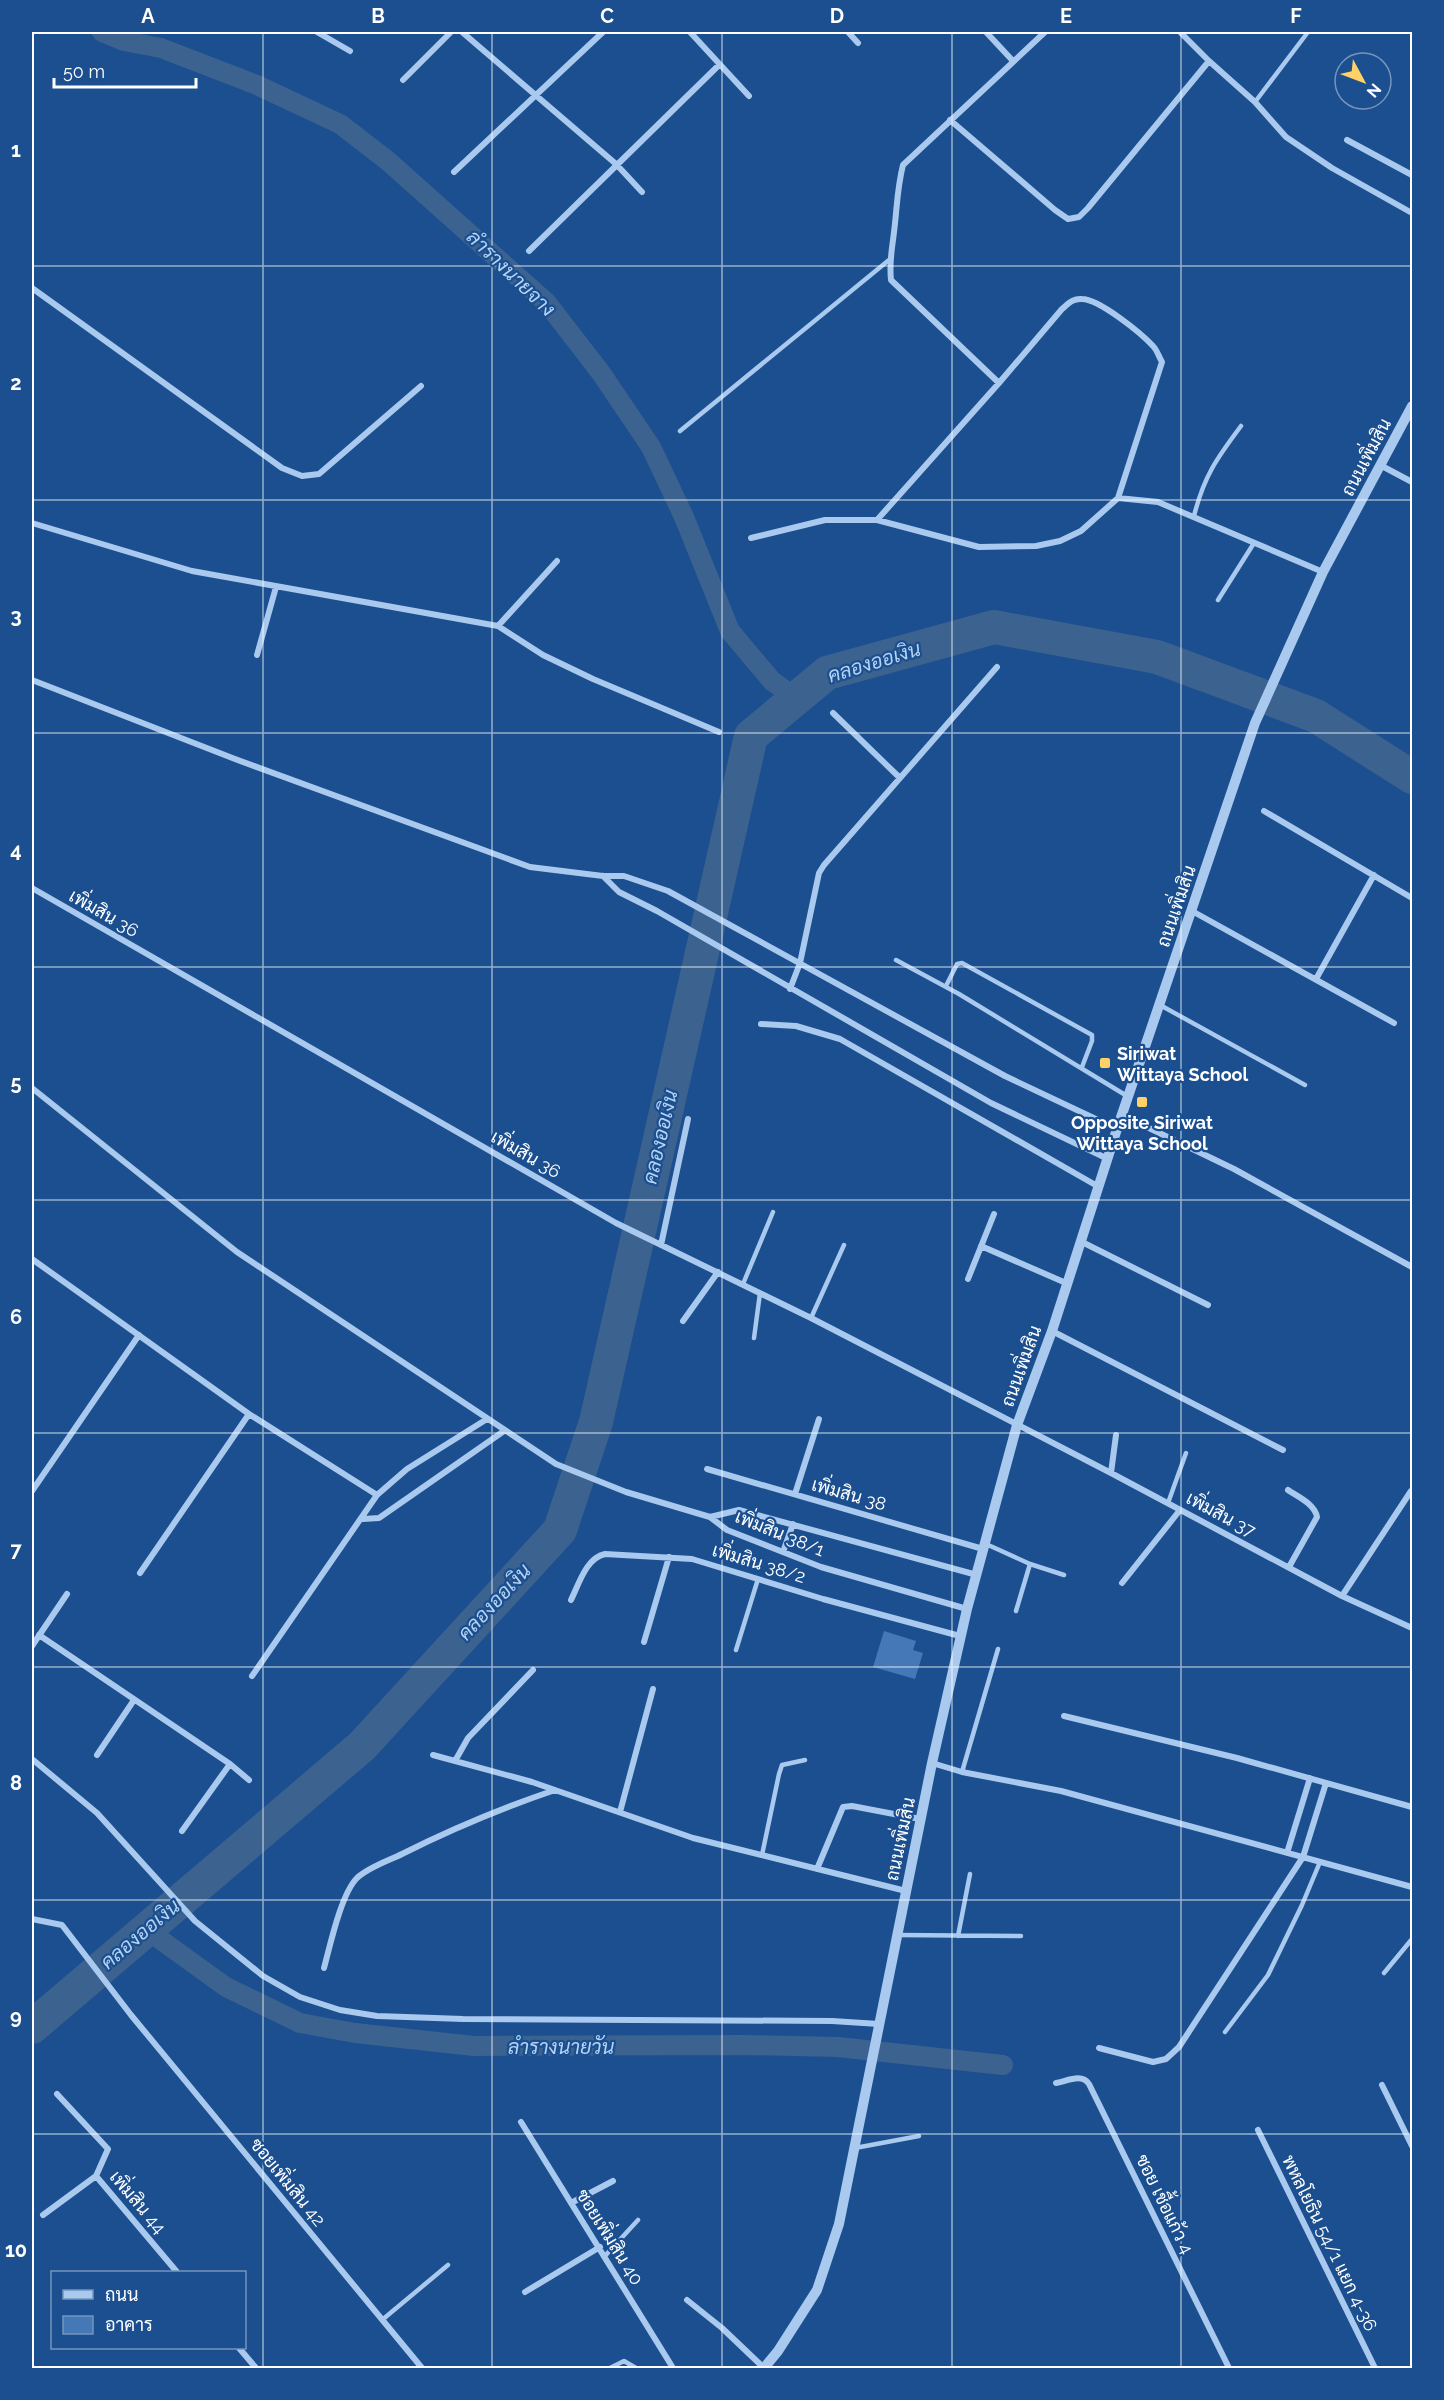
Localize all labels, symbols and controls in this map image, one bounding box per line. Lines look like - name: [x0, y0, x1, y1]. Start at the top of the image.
- text: A: [141, 4, 155, 28]
- text: B: [371, 4, 385, 28]
- text: C: [600, 4, 614, 28]
- text: D: [830, 4, 844, 28]
- text: E: [1060, 4, 1072, 28]
- text: F: [1290, 4, 1302, 28]
- scale bar: [54, 51, 196, 89]
- north arrow: [1333, 51, 1393, 111]
- text: 50 m: [63, 61, 105, 82]
- text: N: [1363, 80, 1385, 101]
- text: 1: [11, 138, 21, 162]
- water label: ลำรางนายจาง: [462, 225, 560, 321]
- text: 2: [10, 371, 22, 395]
- street label: ถนนเพิ่มสิน: [1333, 413, 1395, 499]
- text: 3: [10, 604, 22, 628]
- water label: คลองออเงิน: [825, 636, 924, 688]
- text: 4: [10, 838, 22, 862]
- street label: ถนนเพิ่มสิน: [1148, 861, 1200, 950]
- street label: เพิ่มสิน 36: [66, 881, 145, 941]
- place label: Siriwat Wittaya School: [1117, 1043, 1248, 1085]
- marker: Siriwat Wittaya School: [1098, 1056, 1112, 1070]
- text: 5: [10, 1071, 22, 1095]
- water label: คลองออเงิน: [638, 1087, 683, 1186]
- marker: Opposite Siriwat Wittaya School: [1135, 1095, 1149, 1109]
- place label: Opposite Siriwat Wittaya School: [1071, 1112, 1213, 1154]
- street label: เพิ่มสิน 36: [488, 1122, 567, 1182]
- text: 6: [10, 1305, 22, 1329]
- street label: ถนนเพิ่มสิน: [993, 1321, 1045, 1409]
- street label: เพิ่มสิน 38: [809, 1469, 890, 1515]
- street label: เพิ่มสิน 37: [1183, 1483, 1261, 1541]
- street label: เพิ่มสิน 38/1: [732, 1502, 830, 1561]
- street label: เพิ่มสิน 38/2: [710, 1535, 809, 1587]
- text: 7: [10, 1538, 22, 1562]
- water label: คลองออเงิน: [452, 1559, 536, 1645]
- text: 8: [10, 1771, 22, 1795]
- street label: ถนนเพิ่มสิน: [877, 1794, 919, 1883]
- water label: คลองออเงิน: [96, 1894, 185, 1974]
- text: 9: [10, 2005, 22, 2029]
- water label: ลำรางนายวัน: [508, 2035, 615, 2059]
- street label: ซอยเพิ่มสิน 42: [246, 2131, 333, 2230]
- street label: ซอย เชื้อแก้ว 4: [1132, 2149, 1203, 2257]
- street label: พหลโยธิน 54/1 แยก 4-36: [1278, 2151, 1384, 2335]
- street label: เพิ่มสิน 44: [106, 2164, 174, 2238]
- street label: ซอยเพิ่มสิน 40: [572, 2183, 651, 2289]
- text: 10: [5, 2238, 27, 2262]
- legend: [51, 2271, 246, 2349]
- text: ถนน: [105, 2284, 138, 2305]
- text: อาคาร: [105, 2314, 153, 2335]

